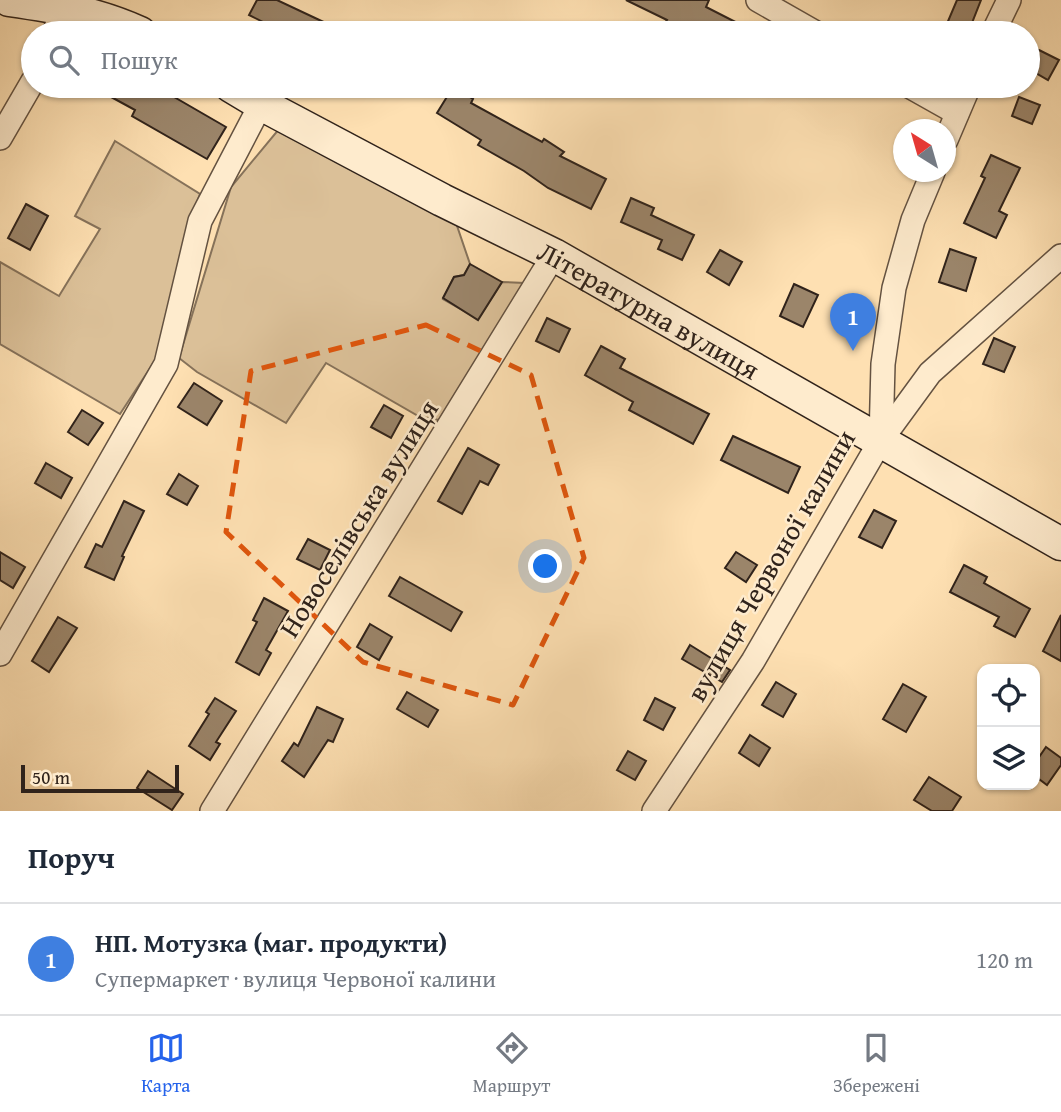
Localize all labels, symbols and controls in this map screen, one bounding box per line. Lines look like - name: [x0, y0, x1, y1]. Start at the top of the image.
- search box: [21, 21, 1040, 98]
- text: Пошук: [101, 40, 178, 79]
- icon: search: [45, 41, 83, 79]
- north arrow: [893, 119, 956, 182]
- street label: Літературна вулиця: [531, 230, 768, 389]
- pin: 1: [830, 293, 876, 351]
- street label: Новоселівська вулиця: [268, 391, 448, 645]
- street label: вулиця Червоної калини: [675, 422, 865, 708]
- your location: [528, 549, 562, 583]
- map controls: [977, 664, 1040, 790]
- button: locate: [977, 664, 1040, 727]
- button: layers: [977, 727, 1040, 790]
- scale bar: [21, 762, 178, 794]
- text: 50 m: [32, 763, 70, 791]
- text: Поруч: [28, 835, 115, 879]
- text: НП. Мотузка (маг. продукти): [95, 923, 447, 962]
- text: 1: [45, 943, 57, 976]
- text: 120 m: [976, 943, 1033, 976]
- text: Супермаркет · вулиця Червоної калини: [95, 962, 496, 995]
- tab: Карта: [141, 1029, 190, 1099]
- tab: Маршрут: [473, 1029, 551, 1099]
- tab: Збережені: [833, 1029, 920, 1099]

